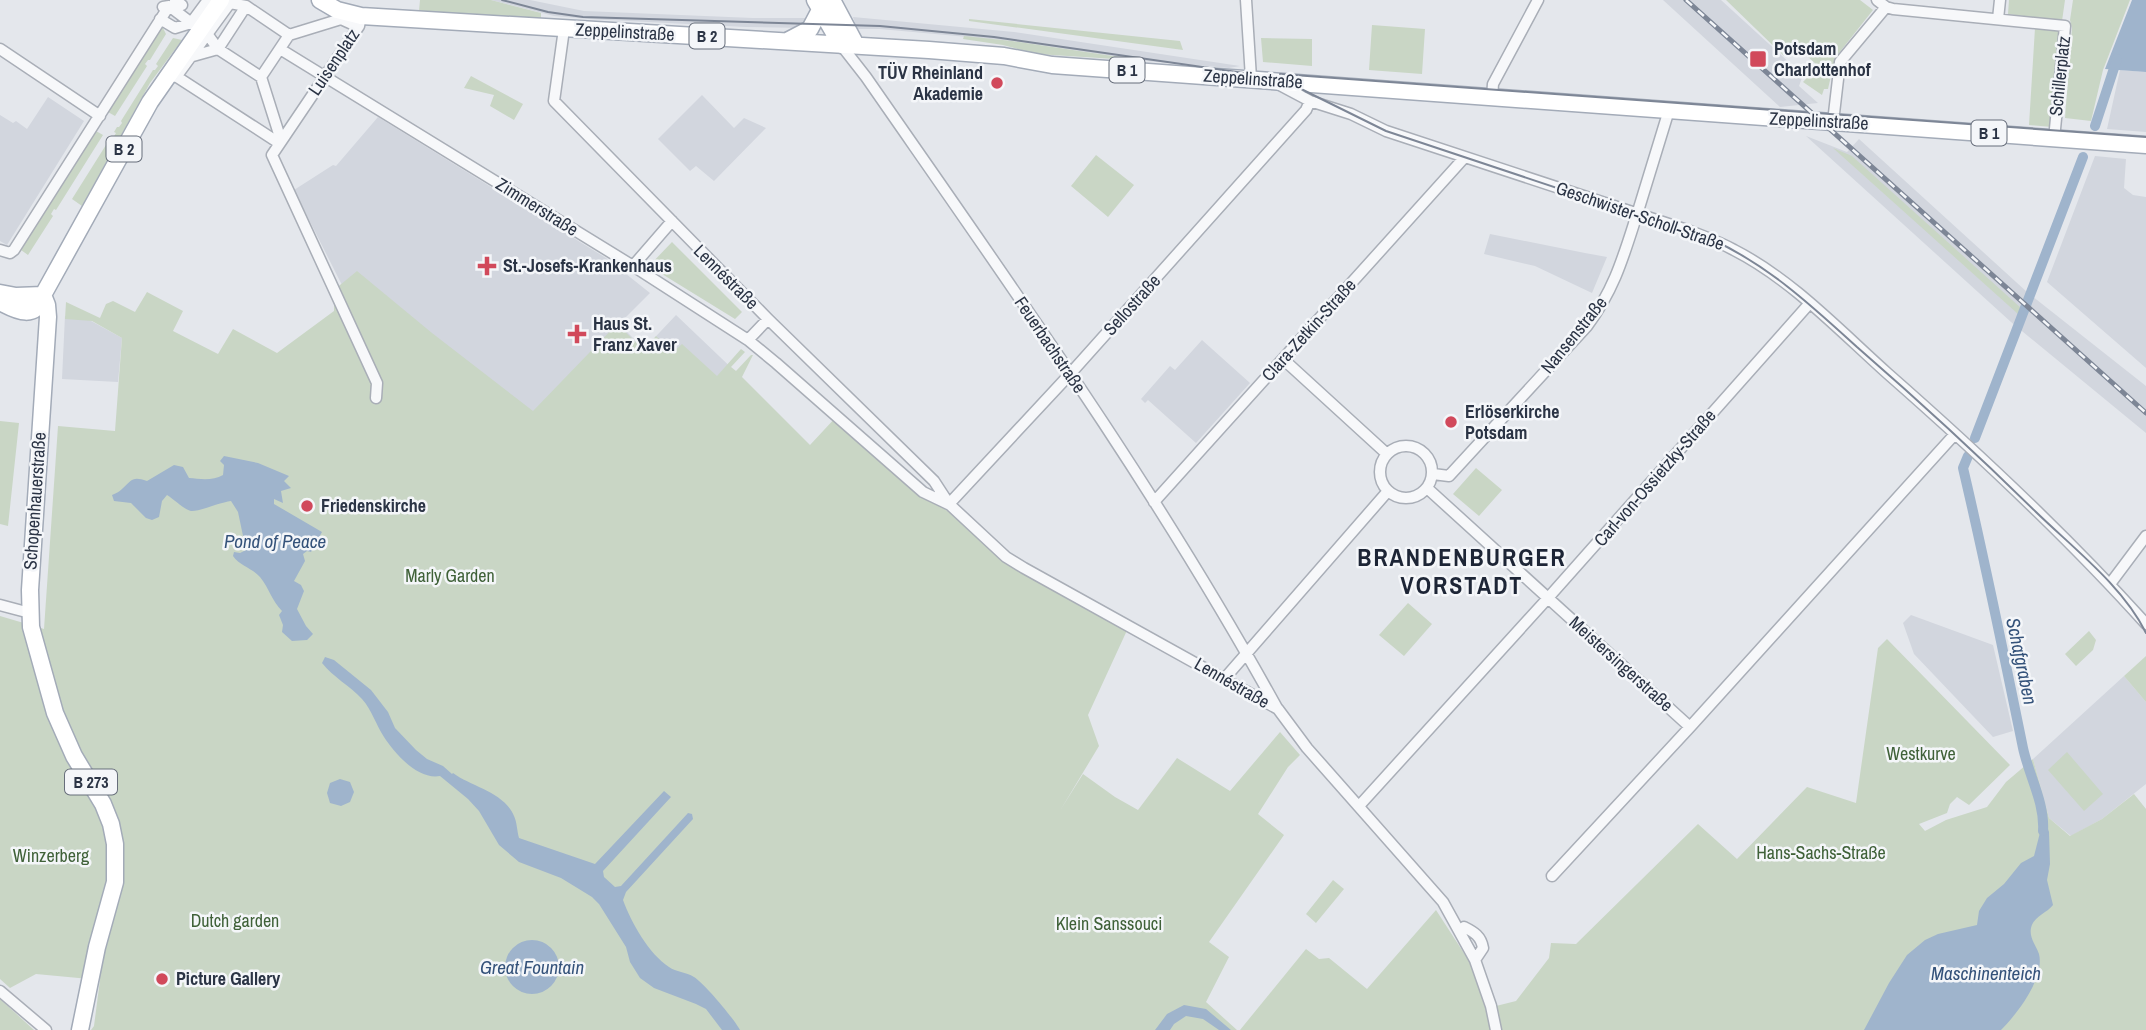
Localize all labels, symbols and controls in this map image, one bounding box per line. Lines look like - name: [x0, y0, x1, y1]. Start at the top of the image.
- street label: Zeppelinstraße: [575, 16, 675, 47]
- street label: Luisenplatz: [302, 23, 365, 100]
- road number: B 2: [690, 24, 724, 48]
- street label: Schillerplatz: [2043, 35, 2076, 117]
- place label: Potsdam Charlottenhof: [1774, 36, 1871, 82]
- marker: Potsdam Charlottenhof: [1748, 49, 1768, 69]
- road number: B 1: [1110, 58, 1144, 82]
- place label: TÜV Rheinland Akademie: [878, 60, 983, 106]
- street label: Zeppelinstraße: [1203, 63, 1303, 94]
- marker: TÜV Rheinland Akademie: [989, 75, 1005, 91]
- street label: Zeppelinstraße: [1769, 105, 1869, 136]
- road number: B 1: [1972, 120, 2007, 146]
- road number: B 2: [106, 136, 142, 162]
- street label: Zimmerstraße: [491, 171, 583, 242]
- street label: Geschwister-Scholl-Straße: [1553, 175, 1728, 256]
- street label: Lennéstraße: [688, 239, 764, 315]
- place label: St.-Josefs-Krankenhaus: [503, 253, 672, 278]
- marker: St.-Josefs-Krankenhaus: [477, 256, 497, 276]
- street label: Sellostraße: [1097, 269, 1166, 341]
- street label: Clara-Zetkin-Straße: [1256, 273, 1362, 386]
- street label: Feuerbachstraße: [1009, 291, 1092, 398]
- street label: Nansenstraße: [1535, 291, 1612, 379]
- place label: Haus St. Franz Xaver: [593, 311, 677, 357]
- marker: Haus St. Franz Xaver: [567, 324, 587, 344]
- place label: Erlöserkirche Potsdam: [1465, 399, 1559, 445]
- street label: Carl-von-Ossietzky-Straße: [1588, 404, 1721, 552]
- marker: Erlöserkirche Potsdam: [1443, 414, 1459, 430]
- street label: Schopenhauerstraße: [17, 431, 52, 571]
- place label: Friedenskirche: [321, 493, 426, 518]
- marker: Friedenskirche: [299, 498, 315, 514]
- water label: Pond of Peace: [224, 528, 326, 554]
- district label: BRANDENBURGER VORSTADT: [1357, 541, 1567, 601]
- park label: Marly Garden: [405, 563, 495, 588]
- street label: Meistersingerstraße: [1564, 610, 1679, 717]
- water label: Schafgraben: [2000, 615, 2044, 707]
- street label: Lennéstraße: [1190, 651, 1274, 714]
- park label: Westkurve: [1886, 741, 1956, 766]
- road number: B 273: [65, 769, 117, 794]
- park label: Hans-Sachs-Straße: [1756, 840, 1886, 865]
- park label: Winzerberg: [13, 843, 90, 868]
- park label: Dutch garden: [191, 908, 279, 933]
- park label: Klein Sanssouci: [1056, 911, 1162, 936]
- water label: Great Fountain: [480, 954, 584, 980]
- water label: Maschinenteich: [1931, 960, 2041, 986]
- place label: Picture Gallery: [176, 966, 281, 991]
- marker: Picture Gallery: [154, 971, 170, 987]

